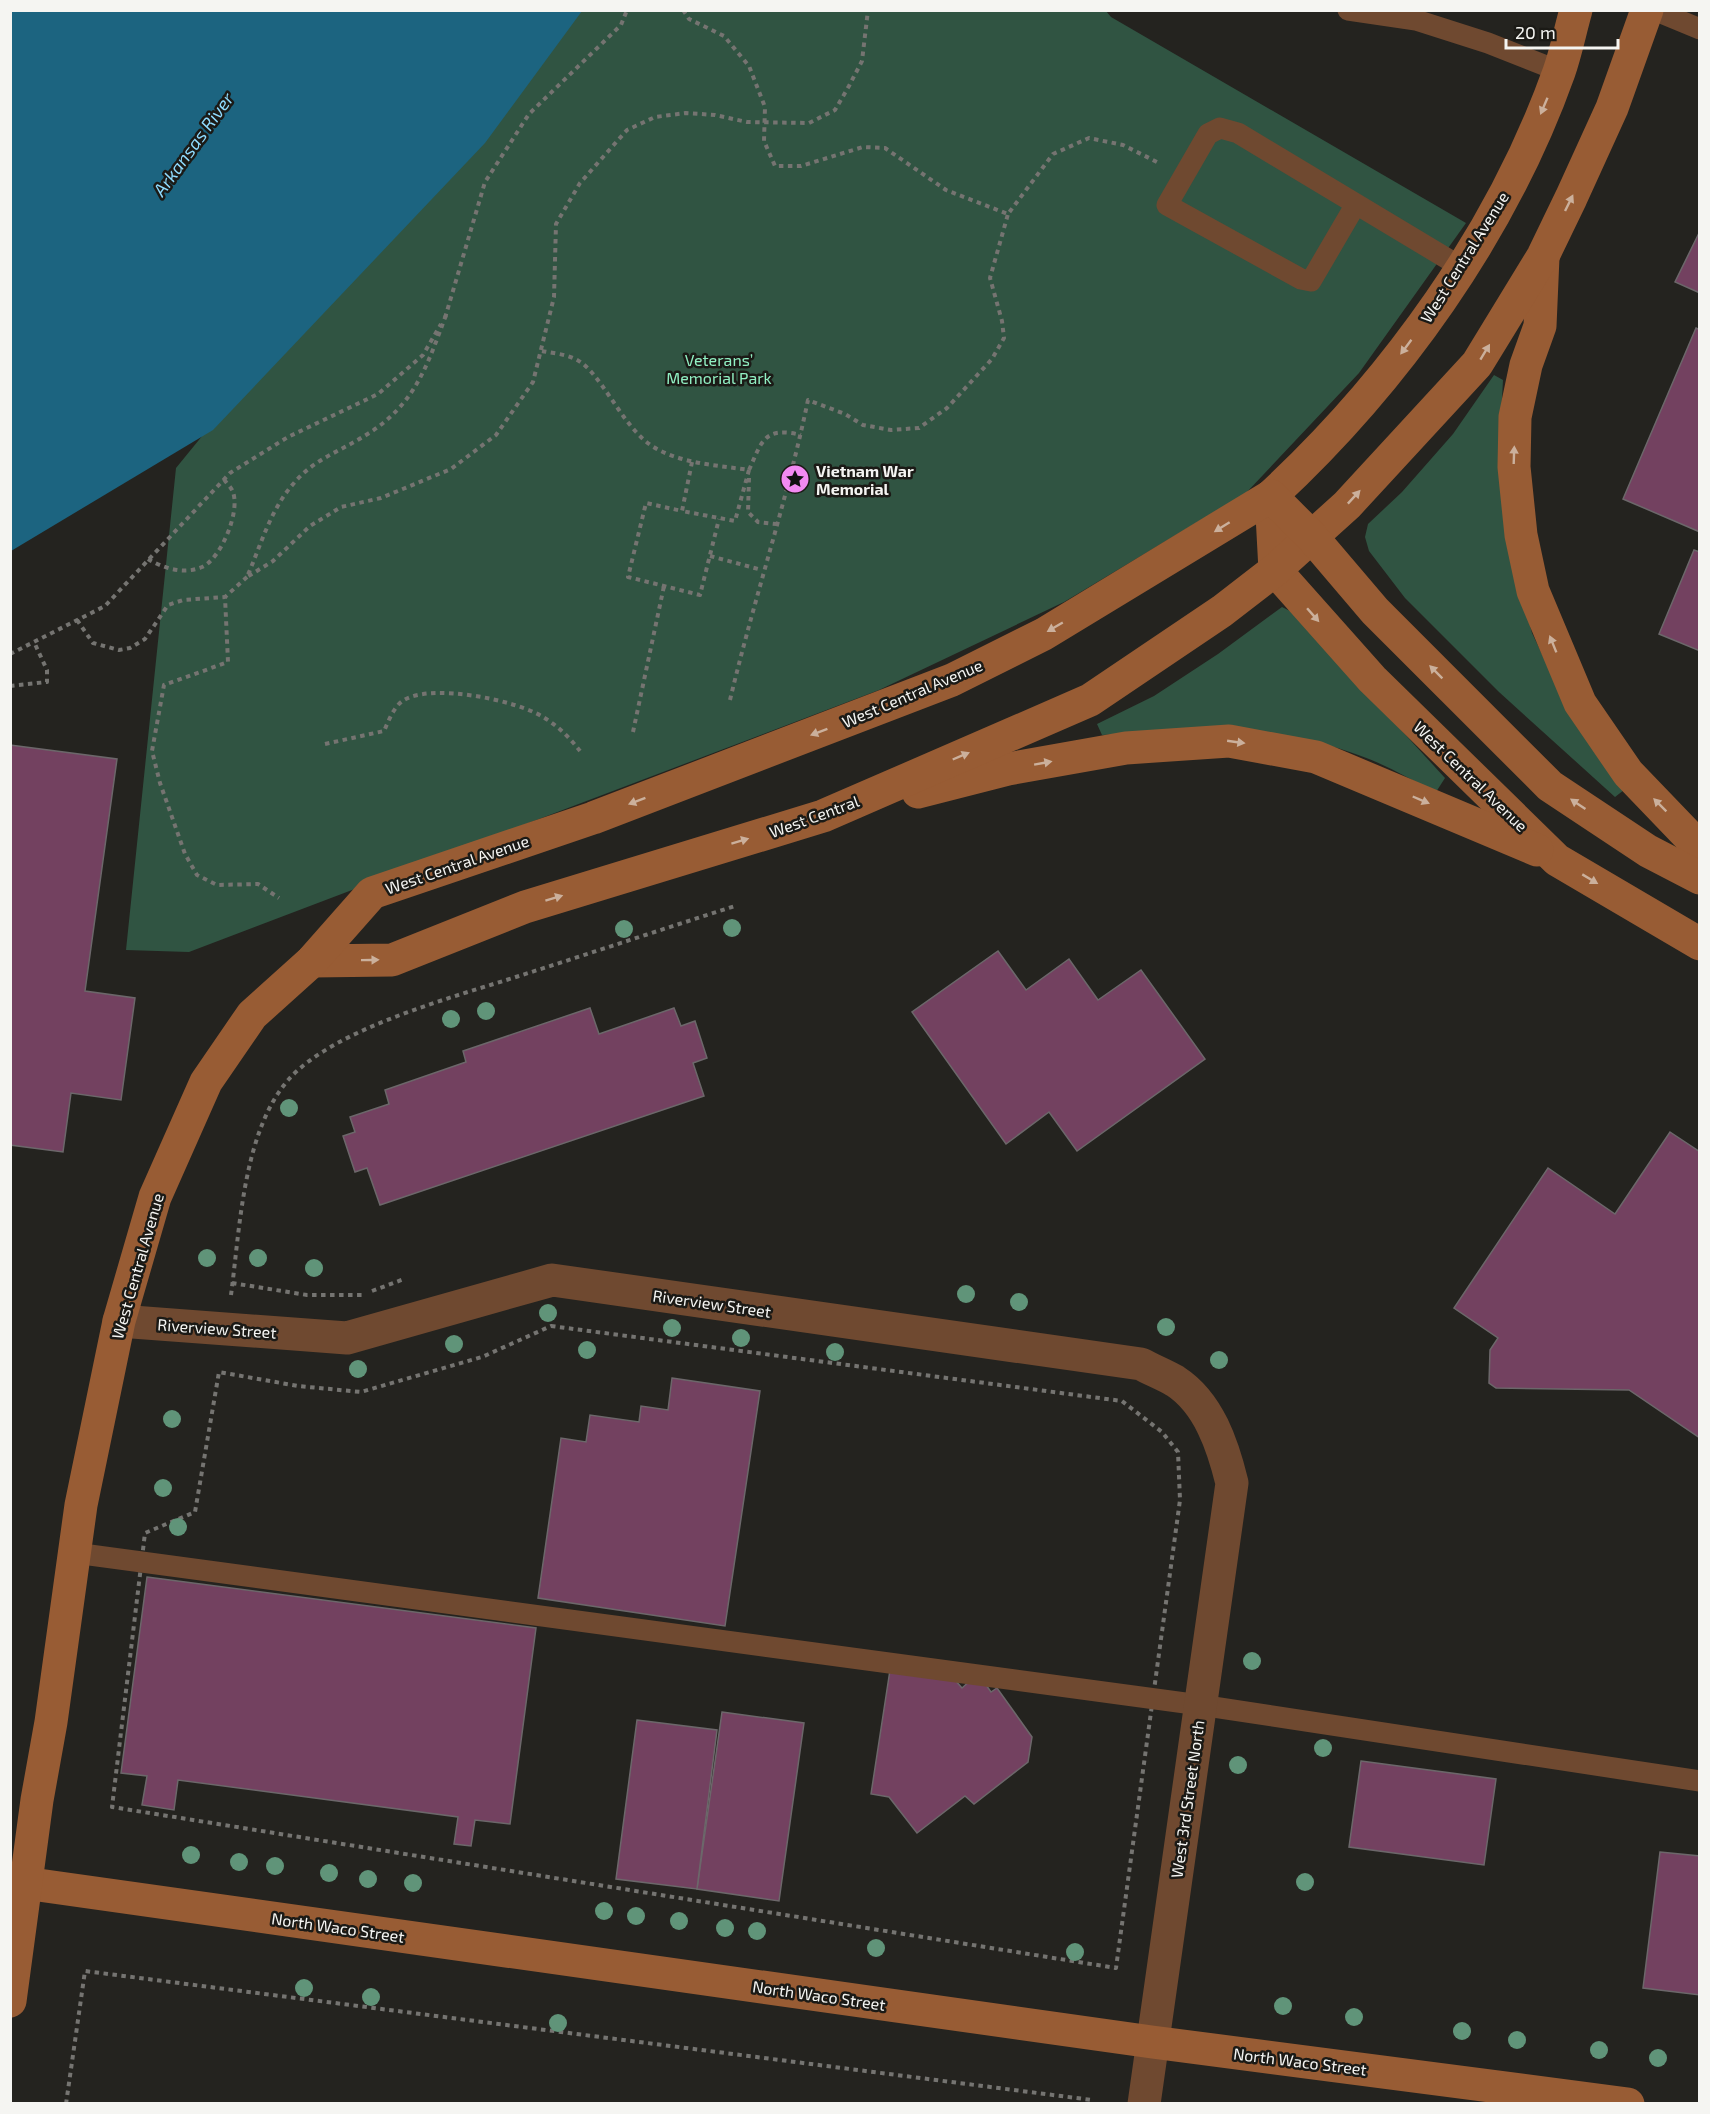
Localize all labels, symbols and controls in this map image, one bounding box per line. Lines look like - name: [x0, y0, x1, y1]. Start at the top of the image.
- scale bar: [1506, 12, 1618, 50]
- text: 20 m: [1515, 21, 1556, 43]
- water label: Arkansas River: [147, 87, 238, 201]
- one-way arrow: [1540, 97, 1549, 114]
- street label: West Central Avenue: [1416, 188, 1512, 326]
- one-way arrow: [1563, 194, 1573, 212]
- one-way arrow: [1400, 339, 1412, 354]
- one-way arrow: [1479, 344, 1490, 360]
- park label: Veterans’ Memorial Park: [666, 350, 772, 387]
- one-way arrow: [1509, 445, 1519, 464]
- place label: Vietnam War Memorial: [816, 461, 914, 498]
- place icon: Vietnam War Memorial: [779, 463, 811, 495]
- one-way arrow: [1347, 490, 1361, 504]
- one-way arrow: [1214, 521, 1230, 532]
- one-way arrow: [1306, 607, 1319, 622]
- one-way arrow: [1047, 622, 1063, 633]
- one-way arrow: [1548, 635, 1558, 653]
- street label: West Central Avenue: [839, 655, 985, 731]
- one-way arrow: [1429, 665, 1443, 679]
- street label: West Central Avenue: [1410, 717, 1532, 835]
- one-way arrow: [810, 727, 828, 737]
- one-way arrow: [1227, 738, 1246, 747]
- one-way arrow: [953, 751, 971, 761]
- one-way arrow: [1034, 758, 1053, 767]
- street label: West Central: [766, 791, 862, 841]
- one-way arrow: [1413, 795, 1431, 805]
- one-way arrow: [628, 797, 646, 806]
- one-way arrow: [1653, 798, 1668, 812]
- one-way arrow: [1570, 799, 1586, 810]
- street label: West Central Avenue: [383, 830, 531, 898]
- one-way arrow: [732, 836, 750, 845]
- one-way arrow: [1582, 873, 1598, 884]
- one-way arrow: [545, 893, 563, 902]
- one-way arrow: [361, 955, 380, 965]
- street label: West Central Avenue: [107, 1191, 167, 1341]
- street label: Riverview Street: [652, 1285, 772, 1321]
- street label: Riverview Street: [157, 1314, 277, 1342]
- street label: West 3rd Street North: [1167, 1719, 1207, 1879]
- street label: North Waco Street: [270, 1908, 406, 1946]
- street label: North Waco Street: [751, 1976, 887, 2014]
- street label: North Waco Street: [1232, 2043, 1368, 2079]

